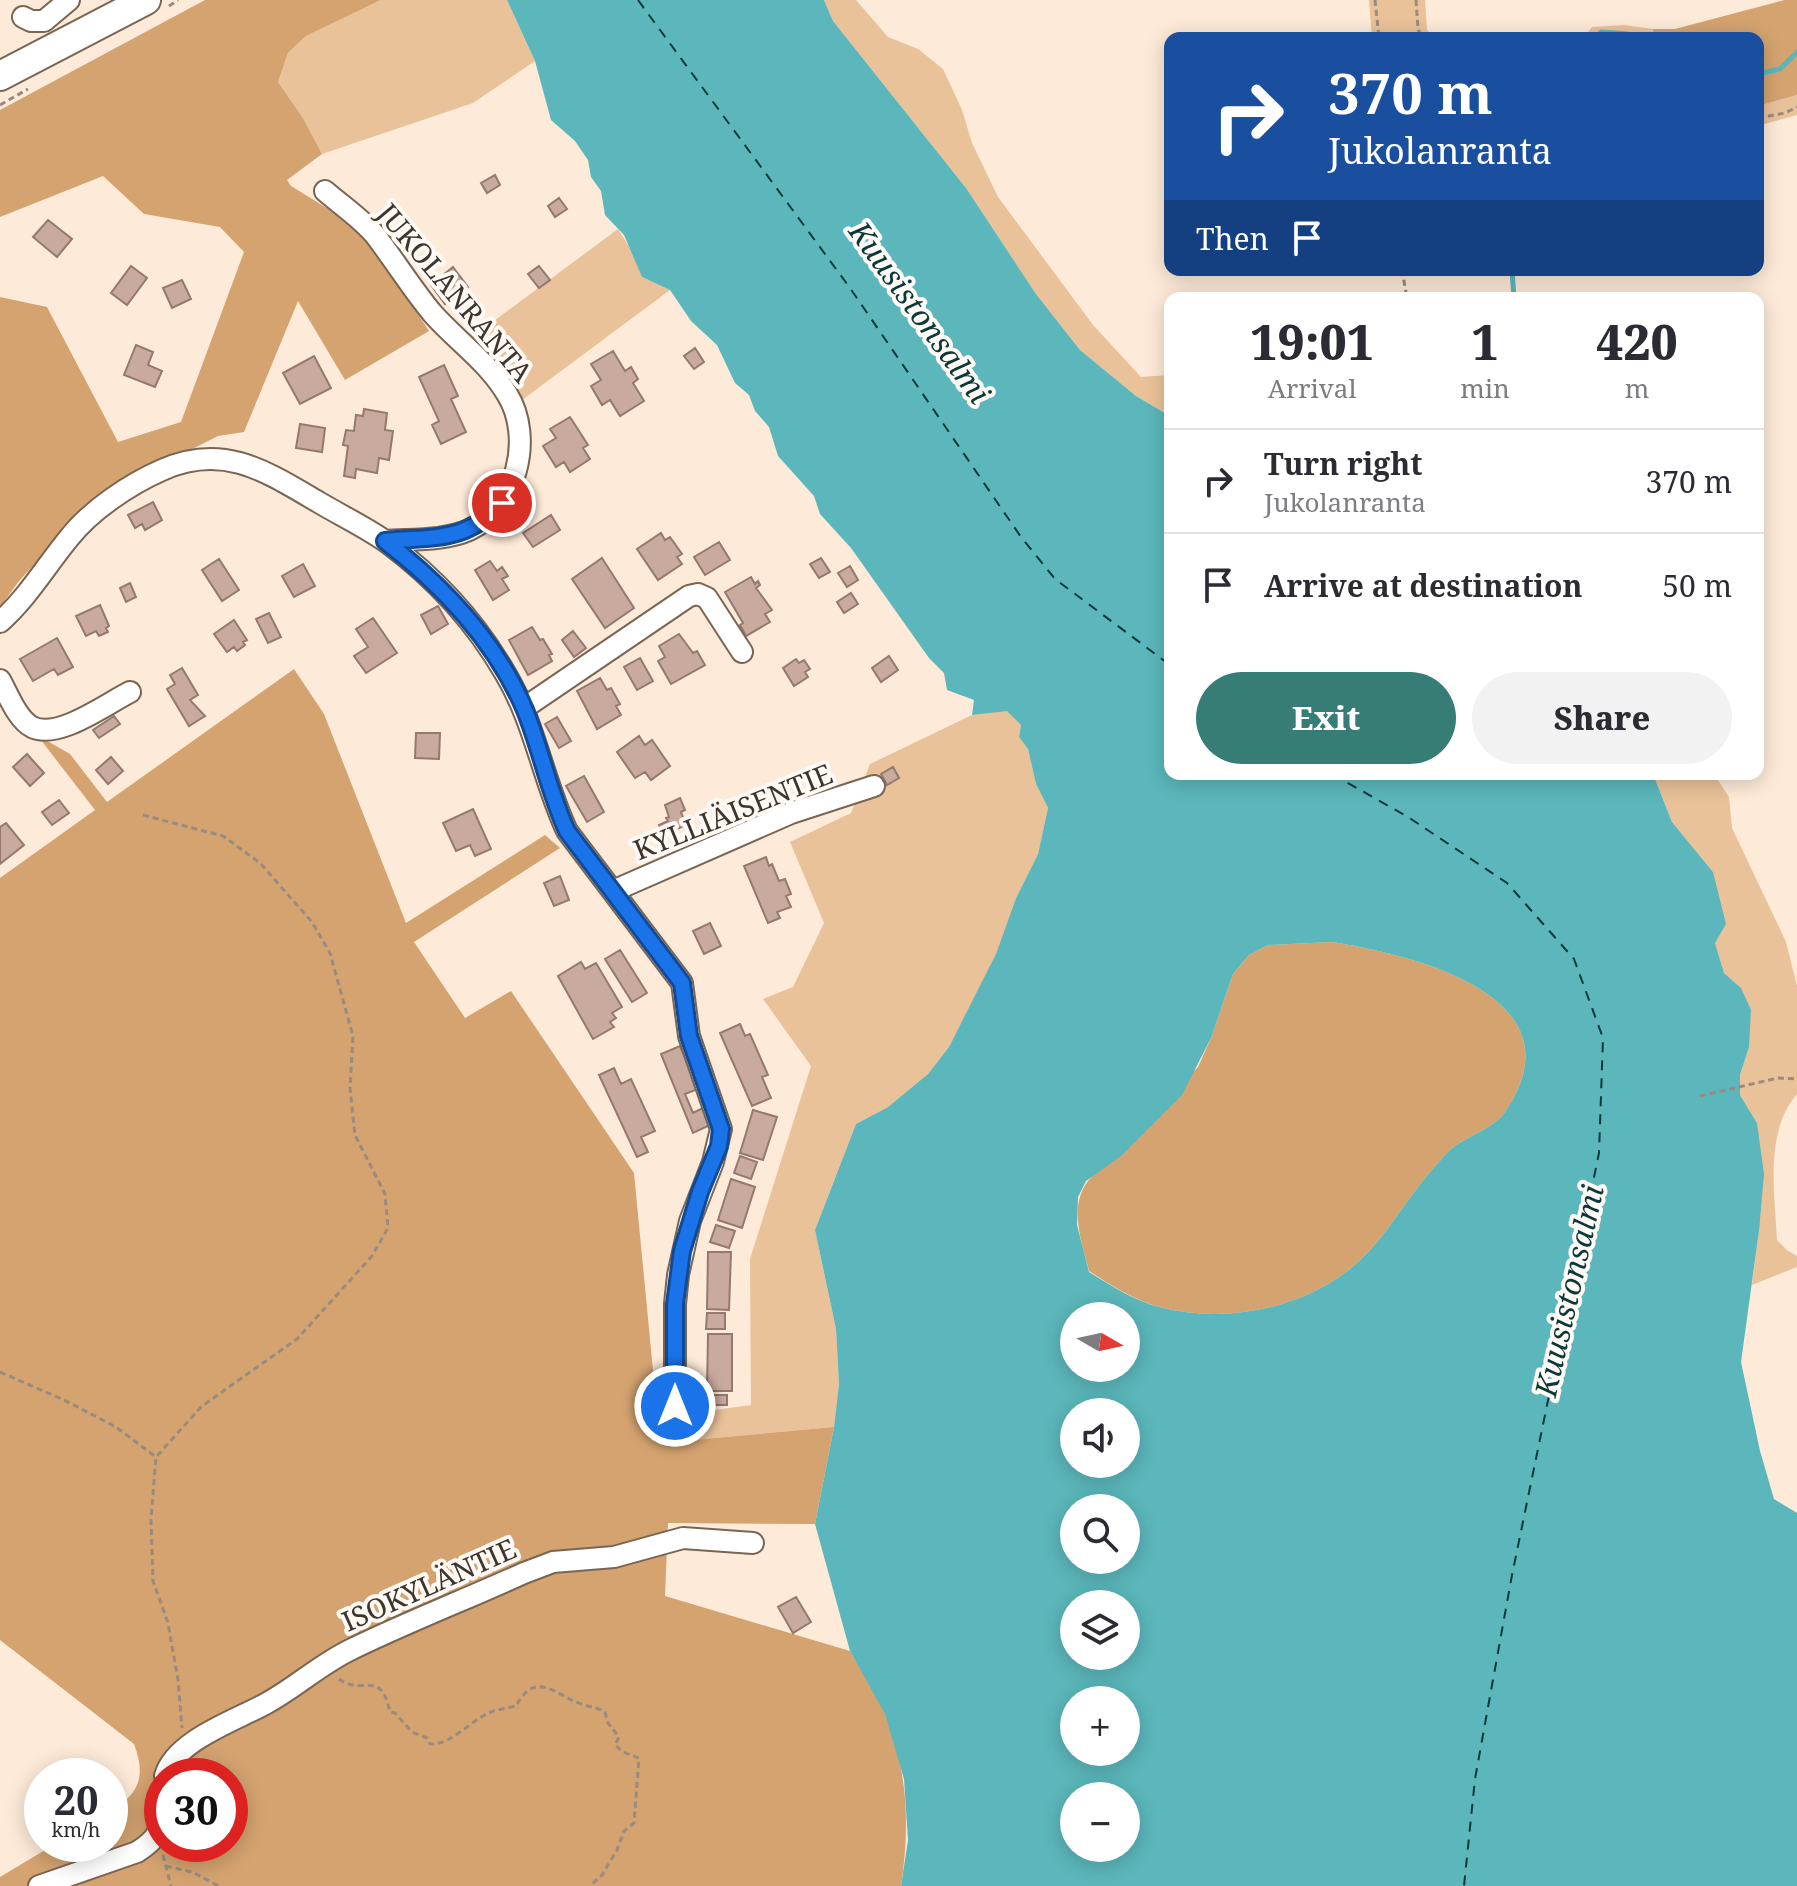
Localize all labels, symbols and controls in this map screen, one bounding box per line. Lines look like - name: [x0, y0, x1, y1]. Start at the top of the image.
- text: 370 m: [1328, 54, 1493, 130]
- icon: right: [1196, 64, 1300, 168]
- text: Jukolanranta: [1328, 126, 1552, 175]
- street label: JUKOLANRANTA: [369, 194, 542, 390]
- water label: Kuusistonsalmi: [840, 212, 1000, 412]
- icon: arrive: [1285, 216, 1329, 260]
- text: Then: [1196, 218, 1269, 259]
- text: 19:01: [1250, 309, 1374, 374]
- text: 1: [1471, 309, 1499, 374]
- text: 420: [1596, 309, 1678, 374]
- text: Arrival: [1268, 370, 1357, 406]
- text: min: [1460, 370, 1510, 406]
- text: m: [1625, 370, 1649, 406]
- text: Turn right: [1264, 443, 1422, 484]
- icon: right: [1196, 459, 1240, 503]
- text: 370 m: [1646, 461, 1732, 502]
- pin: [468, 469, 536, 537]
- icon: arrive: [480, 481, 524, 525]
- text: Jukolanranta: [1264, 484, 1426, 520]
- icon: arrive: [1196, 563, 1240, 607]
- text: Arrive at destination: [1264, 565, 1583, 606]
- text: 50 m: [1662, 565, 1732, 606]
- button: Exit: [1196, 672, 1456, 764]
- button: Share: [1472, 672, 1732, 764]
- street label: KYLLIÄISENTIE: [628, 754, 838, 868]
- water label: Kuusistonsalmi: [1524, 1181, 1613, 1401]
- north arrow: [1060, 1302, 1140, 1382]
- map controls: [1060, 1302, 1140, 1862]
- position arrow: [633, 1364, 717, 1448]
- button: sound: [1060, 1398, 1140, 1478]
- button: search: [1060, 1494, 1140, 1574]
- street label: ISOKYLÄNTIE: [336, 1529, 522, 1639]
- button: layers: [1060, 1590, 1140, 1670]
- button: +: [1060, 1686, 1140, 1766]
- speed limit sign: 30: [144, 1758, 248, 1862]
- text: 20: [53, 1772, 99, 1827]
- button: −: [1060, 1782, 1140, 1862]
- text: km/h: [51, 1816, 101, 1843]

